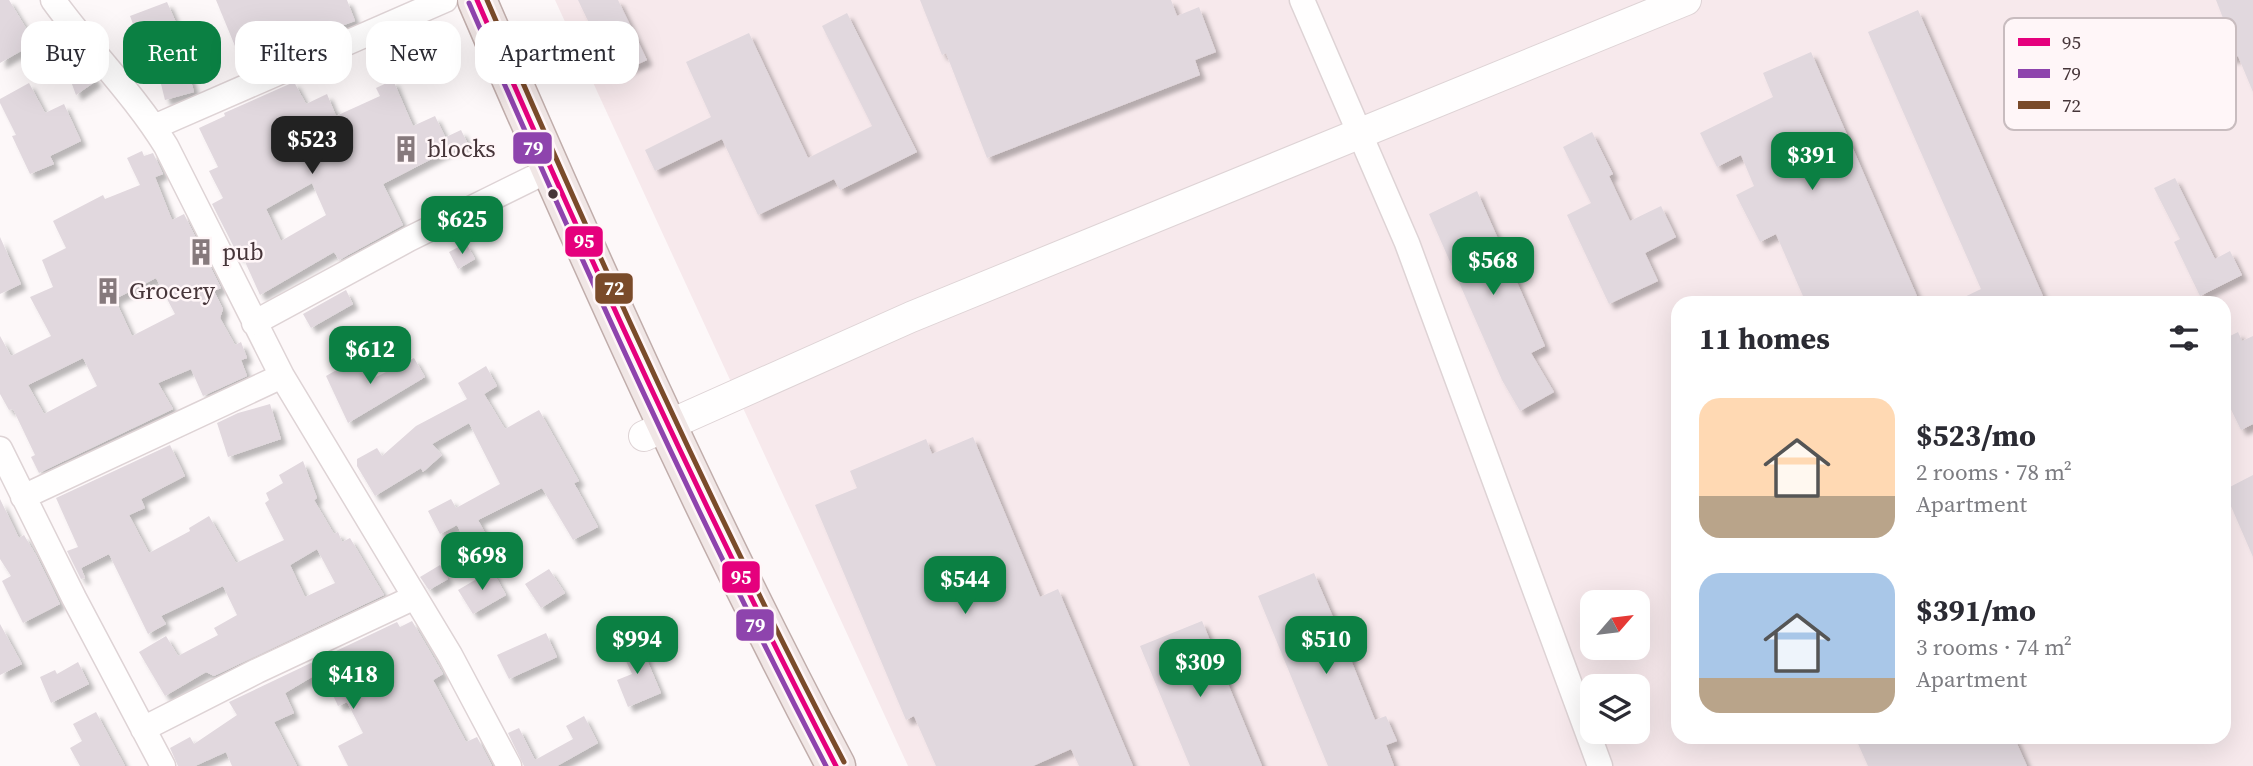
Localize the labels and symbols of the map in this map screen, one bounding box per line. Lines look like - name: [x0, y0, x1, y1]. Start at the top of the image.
- legend: [2004, 18, 2236, 130]
- text: 95: [2062, 29, 2081, 55]
- text: 79: [2062, 60, 2081, 86]
- text: 72: [2062, 92, 2081, 118]
- pin: $523: [271, 116, 353, 176]
- line badge: 79: [512, 131, 553, 165]
- place label: blocks: [427, 132, 496, 165]
- pin: $391: [1771, 132, 1853, 192]
- building icon: blocks: [391, 134, 421, 164]
- text: 79: [523, 135, 543, 161]
- unlabelled marker: [546, 187, 560, 201]
- pin: $625: [421, 196, 503, 256]
- line badge: 95: [564, 225, 604, 258]
- text: 95: [574, 228, 594, 254]
- place label: pub: [222, 235, 264, 268]
- building icon: pub: [186, 237, 216, 267]
- pin: $568: [1452, 238, 1534, 297]
- line badge: 72: [594, 272, 634, 305]
- place label: Grocery: [129, 274, 216, 307]
- text: 72: [604, 275, 624, 301]
- building icon: Grocery: [93, 276, 123, 306]
- pin: $612: [329, 326, 411, 386]
- pin: $698: [441, 532, 523, 592]
- pin: $544: [924, 556, 1006, 616]
- line badge: 95: [721, 560, 761, 594]
- text: 95: [731, 564, 751, 590]
- north arrow: [1580, 590, 1650, 660]
- line badge: 79: [735, 608, 775, 642]
- text: 79: [745, 612, 765, 638]
- pin: $994: [596, 616, 678, 676]
- pin: $510: [1285, 616, 1367, 676]
- pin: $309: [1159, 640, 1241, 699]
- pin: $418: [312, 652, 394, 711]

